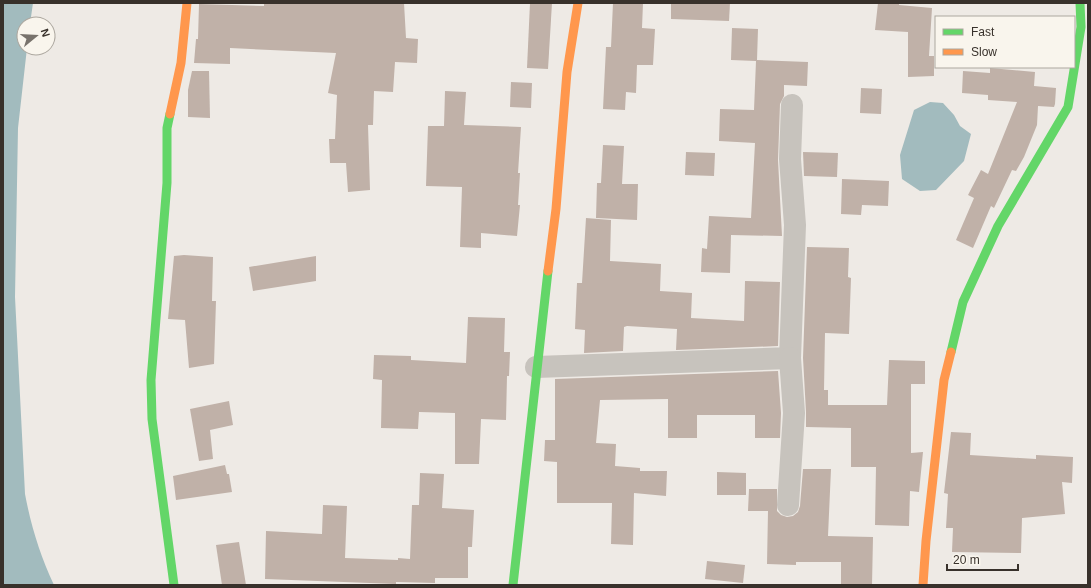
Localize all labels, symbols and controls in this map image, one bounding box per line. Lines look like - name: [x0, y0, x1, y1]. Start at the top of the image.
- north arrow: [16, 16, 56, 56]
- legend: [935, 16, 1075, 68]
- text: Fast: [971, 25, 995, 39]
- text: N: [39, 27, 52, 39]
- text: Slow: [971, 45, 997, 59]
- scale bar: [947, 546, 1018, 572]
- text: 20 m: [953, 553, 980, 567]

